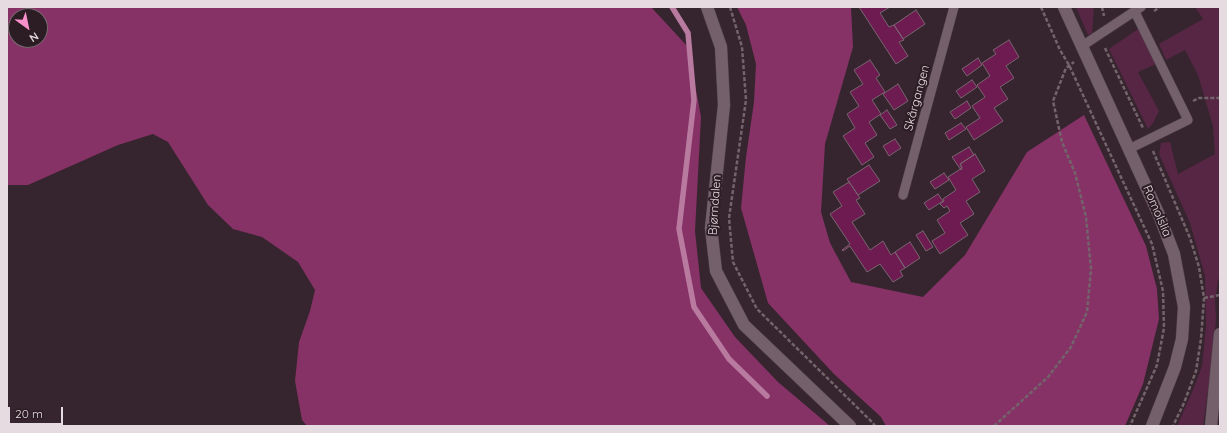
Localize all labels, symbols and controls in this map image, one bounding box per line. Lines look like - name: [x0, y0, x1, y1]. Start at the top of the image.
- north arrow: [8, 8, 48, 48]
- text: N: [27, 29, 41, 45]
- street label: Skårgangen: [901, 64, 933, 132]
- street label: Bjørndalen: [706, 174, 724, 236]
- street label: Romolslia: [1140, 183, 1174, 239]
- scale bar: [10, 399, 65, 425]
- text: 20 m: [15, 406, 43, 421]

